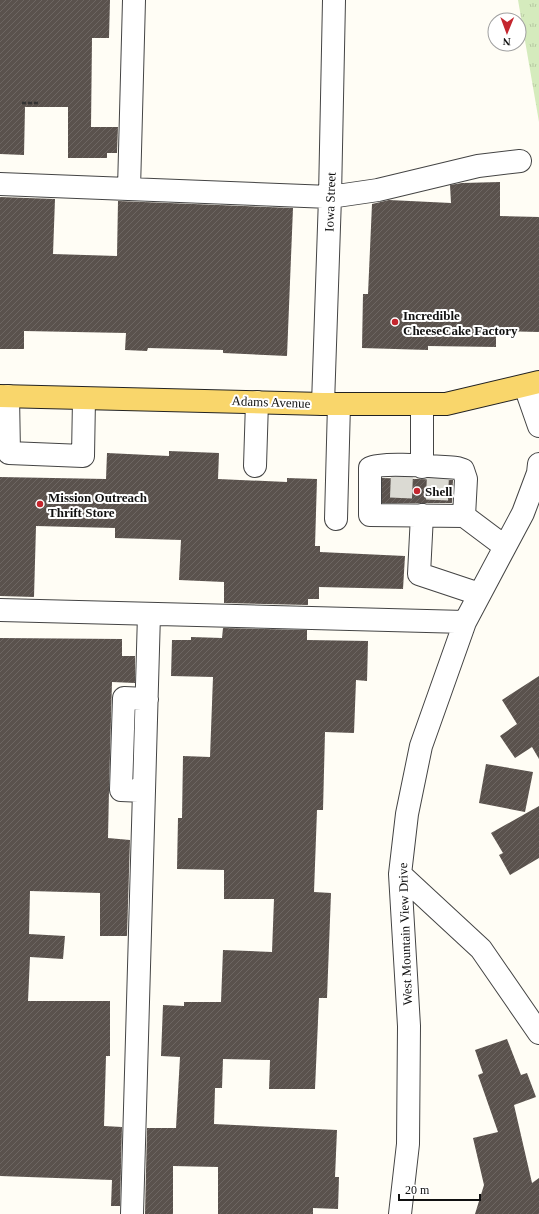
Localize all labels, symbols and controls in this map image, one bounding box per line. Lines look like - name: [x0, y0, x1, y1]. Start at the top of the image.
- north arrow: [487, 12, 527, 52]
- text: N: [503, 36, 511, 48]
- street label: Iowa Street: [321, 172, 339, 232]
- place label: Incredible CheeseCake Factory: [403, 308, 518, 338]
- marker: Incredible CheeseCake Factory: [390, 317, 400, 327]
- street label: Adams Avenue: [231, 393, 311, 411]
- place label: Shell: [425, 484, 453, 499]
- marker: Shell: [412, 486, 422, 496]
- place label: Mission Outreach Thrift Store: [48, 490, 148, 520]
- marker: Mission Outreach Thrift Store: [35, 499, 45, 509]
- street label: West Mountain View Drive: [395, 862, 415, 1006]
- scale bar: [399, 1176, 480, 1202]
- text: 20 m: [405, 1183, 430, 1197]

